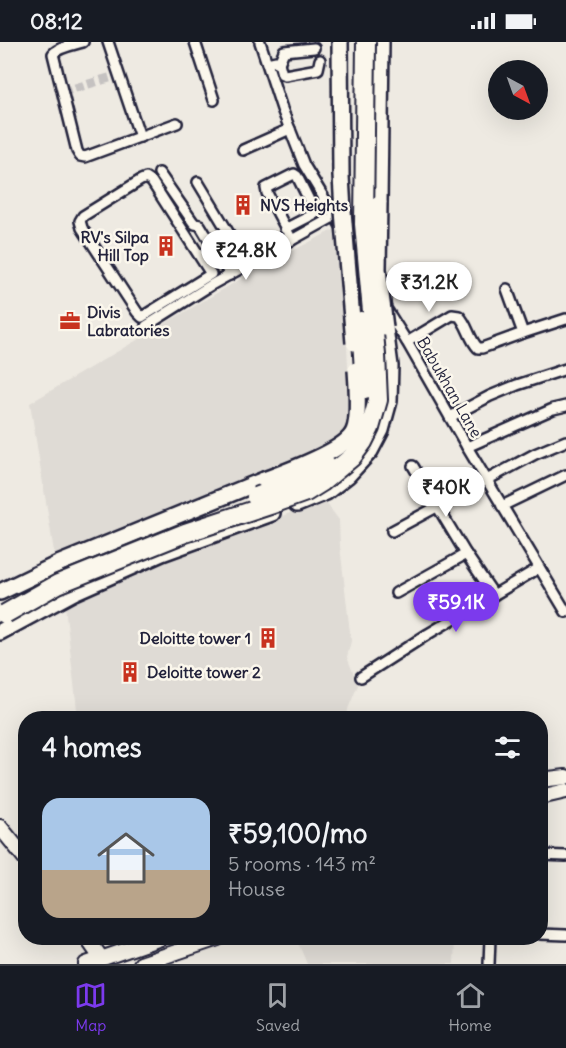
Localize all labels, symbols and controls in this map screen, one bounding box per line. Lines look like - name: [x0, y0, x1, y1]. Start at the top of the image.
- text: 08:12: [30, 7, 83, 35]
- north arrow: [488, 60, 548, 120]
- map controls: [488, 60, 548, 120]
- building icon: NVS Heights: [231, 193, 255, 217]
- place label: NVS Heights: [260, 195, 348, 216]
- place label: RV's Silpa Hill Top: [80, 227, 149, 266]
- pin: ₹24.8K: [197, 230, 295, 281]
- building icon: RV's Silpa Hill Top: [154, 234, 178, 258]
- text: ₹24.8K: [215, 237, 277, 262]
- pin: ₹31.2K: [380, 262, 478, 313]
- text: ₹31.2K: [400, 269, 458, 294]
- place label: Divis Labratories: [87, 302, 169, 340]
- office icon: Divis Labratories: [58, 309, 82, 333]
- street label: Babukhan Lane: [413, 333, 487, 441]
- pin: ₹40K: [410, 467, 482, 518]
- text: ₹40K: [422, 474, 470, 499]
- pin: ₹59.1K: [407, 582, 505, 633]
- text: ₹59.1K: [427, 589, 485, 614]
- building icon: Deloitte tower 1: [256, 626, 280, 650]
- place label: Deloitte tower 1: [140, 628, 251, 648]
- building icon: Deloitte tower 2: [118, 660, 142, 684]
- place label: Deloitte tower 2: [147, 662, 261, 682]
- text: 4 homes: [42, 731, 141, 764]
- icon: filters: [491, 731, 524, 764]
- text: ₹59,100/mo: [228, 817, 367, 850]
- icon: home: [90, 822, 162, 894]
- text: 5 rooms · 143 m²: [228, 851, 376, 876]
- text: House: [228, 876, 285, 901]
- tab: Map: [74, 979, 107, 1035]
- tab: Saved: [256, 979, 300, 1035]
- tab: Home: [449, 979, 492, 1035]

